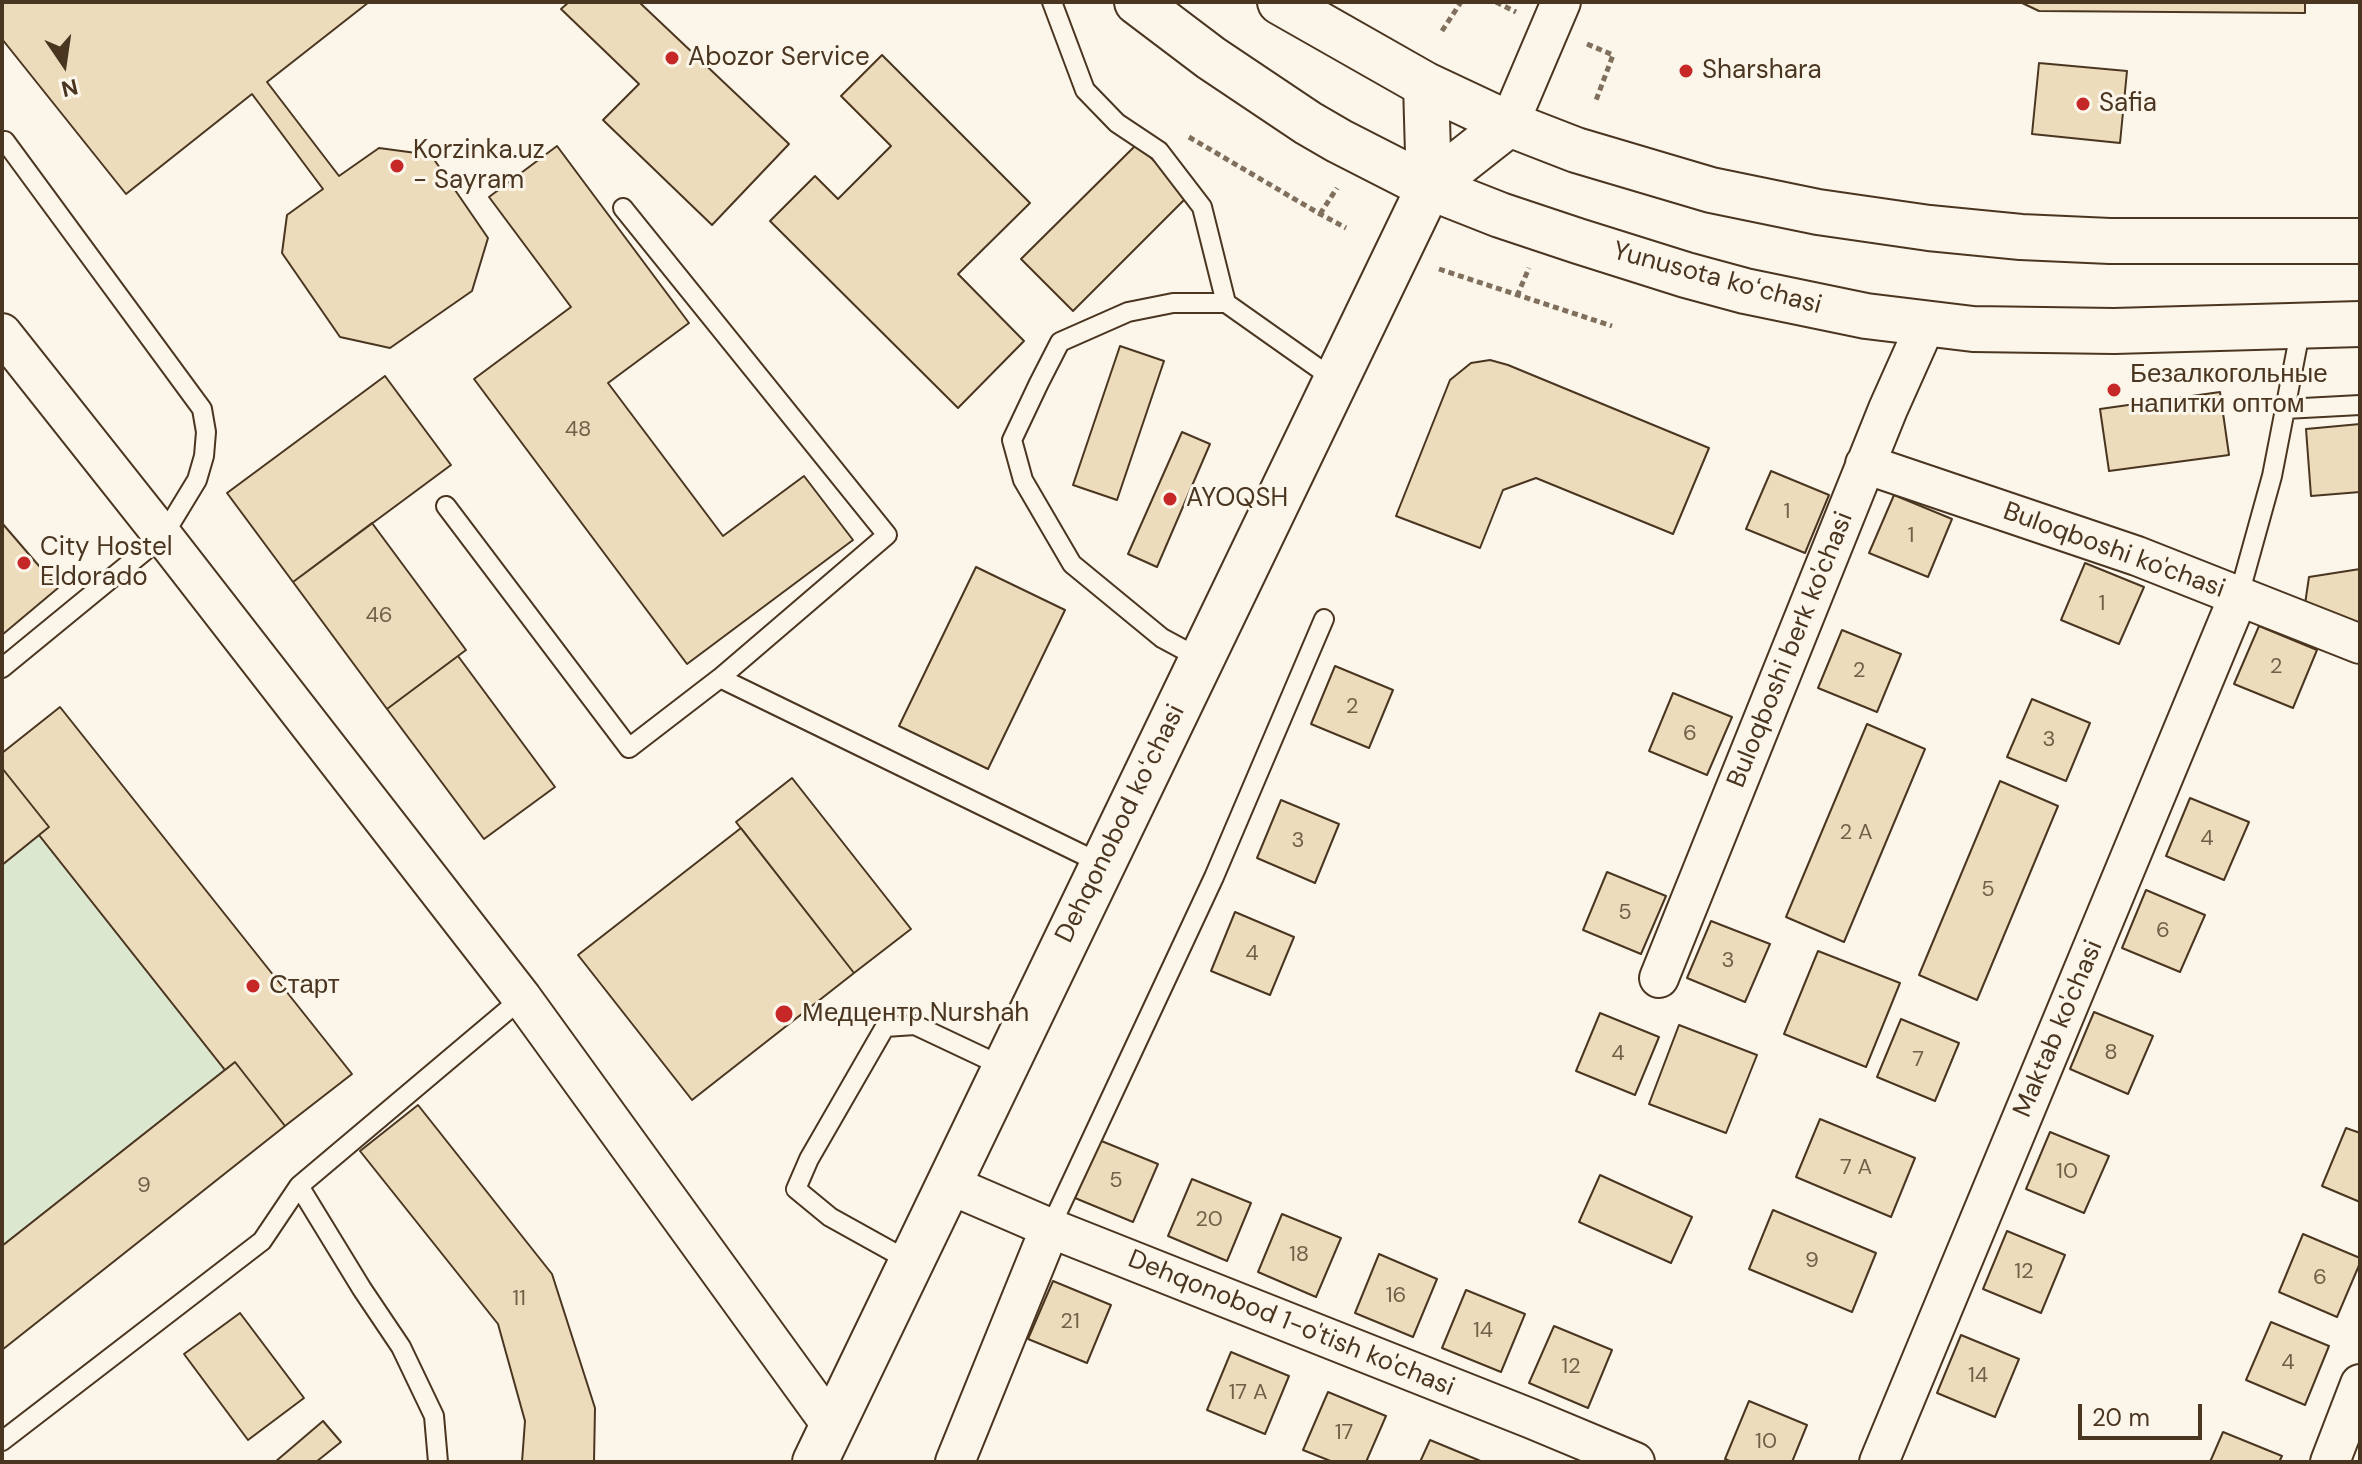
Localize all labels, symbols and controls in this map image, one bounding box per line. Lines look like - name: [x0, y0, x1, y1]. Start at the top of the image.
- north arrow: [24, 24, 104, 104]
- place label: Abozor Service: [688, 42, 870, 74]
- marker: Abozor Service: [663, 49, 681, 67]
- place label: Sharshara: [1702, 55, 1822, 87]
- marker: Sharshara: [1677, 62, 1695, 80]
- text: N: [58, 72, 81, 104]
- place label: Safia: [2099, 88, 2157, 120]
- marker: Safia: [2074, 95, 2092, 113]
- place label: Korzinka.uz - Sayram: [413, 135, 545, 196]
- marker: Korzinka.uz - Sayram: [388, 157, 406, 175]
- street label: Yunusota koʻchasi: [1609, 236, 1825, 322]
- place label: Безалкогольные напитки оптом: [2130, 359, 2328, 420]
- marker: Безалкогольные напитки оптом: [2105, 381, 2123, 399]
- house number: 48: [565, 417, 591, 443]
- place label: AYOQSH: [1186, 483, 1288, 515]
- marker: AYOQSH: [1161, 490, 1179, 508]
- street label: Buloqboshi ko'chasi: [1999, 496, 2229, 606]
- house number: 1: [1784, 499, 1790, 525]
- street label: Buloqboshi berk ko'chasi: [1721, 508, 1861, 792]
- house number: 1: [1908, 523, 1914, 549]
- place label: City Hostel Eldorado: [40, 532, 172, 594]
- marker: City Hostel Eldorado: [15, 554, 33, 572]
- house number: 1: [2099, 591, 2105, 617]
- house number: 46: [365, 603, 393, 629]
- house number: 2: [2270, 654, 2282, 680]
- house number: 2: [1853, 658, 1865, 684]
- house number: 2: [1346, 694, 1358, 720]
- street label: Dehqonobod koʻchasi: [1050, 700, 1192, 948]
- house number: 6: [1683, 721, 1697, 747]
- house number: 3: [2042, 727, 2056, 753]
- house number: 2 A: [1839, 820, 1873, 846]
- house number: 4: [2200, 826, 2214, 852]
- house number: 3: [1291, 828, 1305, 854]
- house number: 5: [1981, 877, 1995, 903]
- house number: 5: [1618, 900, 1632, 926]
- house number: 6: [2156, 918, 2170, 944]
- street label: Maktab ko'chasi: [2008, 936, 2110, 1122]
- house number: 4: [1245, 941, 1259, 967]
- house number: 3: [1721, 948, 1735, 974]
- place label: Старт: [269, 970, 340, 1002]
- marker: Старт: [244, 977, 262, 995]
- place label: Медцентр Nurshah: [802, 998, 1029, 1030]
- marker: Медцентр Nurshah: [773, 1003, 795, 1025]
- house number: 8: [2104, 1040, 2118, 1066]
- house number: 4: [1611, 1041, 1625, 1067]
- house number: 7: [1912, 1047, 1924, 1073]
- house number: 7 A: [1840, 1155, 1872, 1181]
- house number: 10: [2056, 1159, 2078, 1185]
- house number: 5: [1109, 1168, 1123, 1194]
- house number: 9: [137, 1173, 151, 1199]
- house number: 20: [1195, 1207, 1223, 1233]
- house number: 18: [1289, 1242, 1309, 1268]
- street label: Dehqonobod 1-o'tish ko'chasi: [1123, 1244, 1459, 1404]
- house number: 9: [1805, 1248, 1819, 1274]
- house number: 12: [2014, 1259, 2034, 1285]
- house number: 6: [2313, 1265, 2327, 1291]
- house number: 16: [1386, 1283, 1406, 1309]
- house number: 11: [512, 1286, 526, 1312]
- house number: 21: [1060, 1309, 1080, 1335]
- house number: 14: [1473, 1318, 1493, 1344]
- house number: 4: [2281, 1350, 2295, 1376]
- house number: 12: [1561, 1354, 1581, 1380]
- house number: 14: [1968, 1363, 1988, 1389]
- house number: 17 A: [1228, 1380, 1268, 1406]
- scale bar: [2082, 1388, 2206, 1438]
- text: 20 m: [2092, 1402, 2150, 1433]
- house number: 17: [1335, 1420, 1353, 1446]
- house number: 10: [1755, 1429, 1777, 1455]

